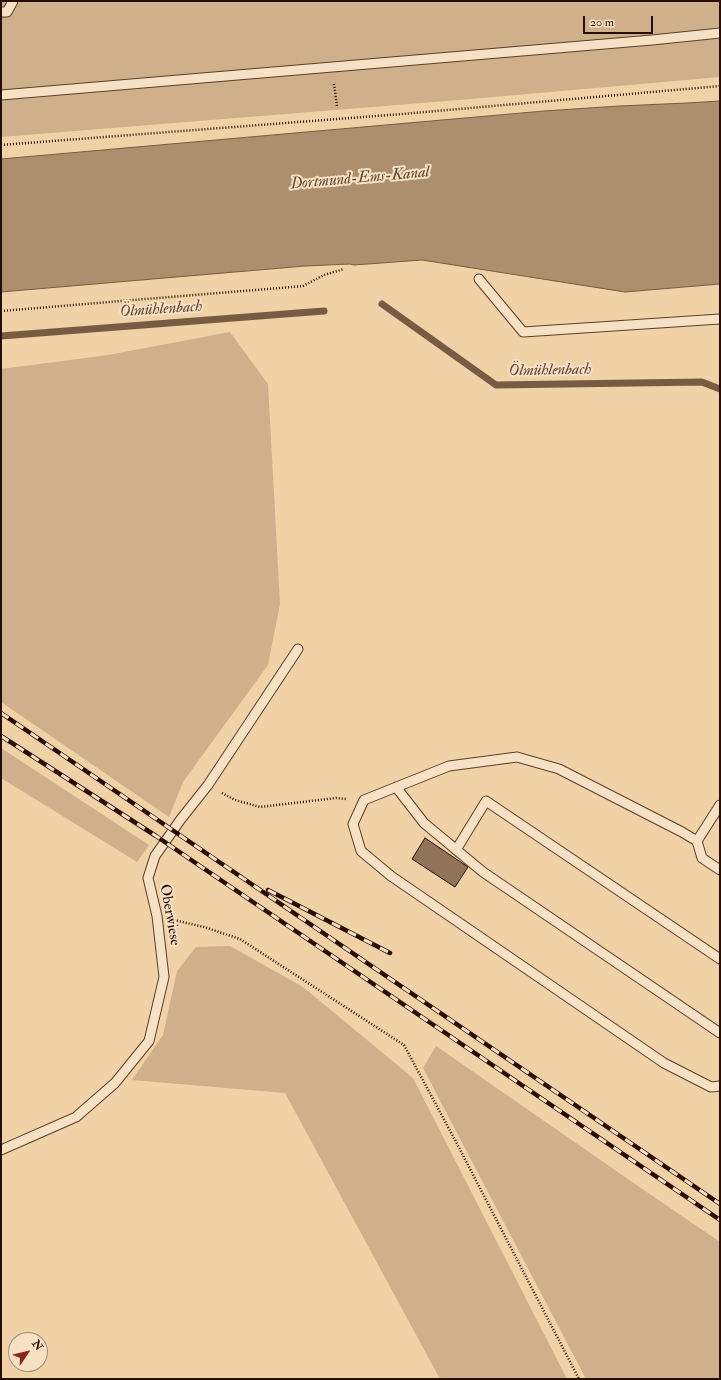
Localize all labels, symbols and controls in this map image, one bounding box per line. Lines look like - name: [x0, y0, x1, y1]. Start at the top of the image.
- scale bar: [585, 8, 655, 34]
- text: 20 m: [590, 15, 614, 30]
- water label: Dortmund-Ems-Kanal: [290, 163, 430, 195]
- water label: Ölmühlenbach: [119, 298, 203, 322]
- water label: Ölmühlenbach: [508, 361, 592, 381]
- street label: Oberwiese: [155, 883, 183, 947]
- north arrow: [8, 1332, 48, 1372]
- text: N: [29, 1338, 46, 1353]

